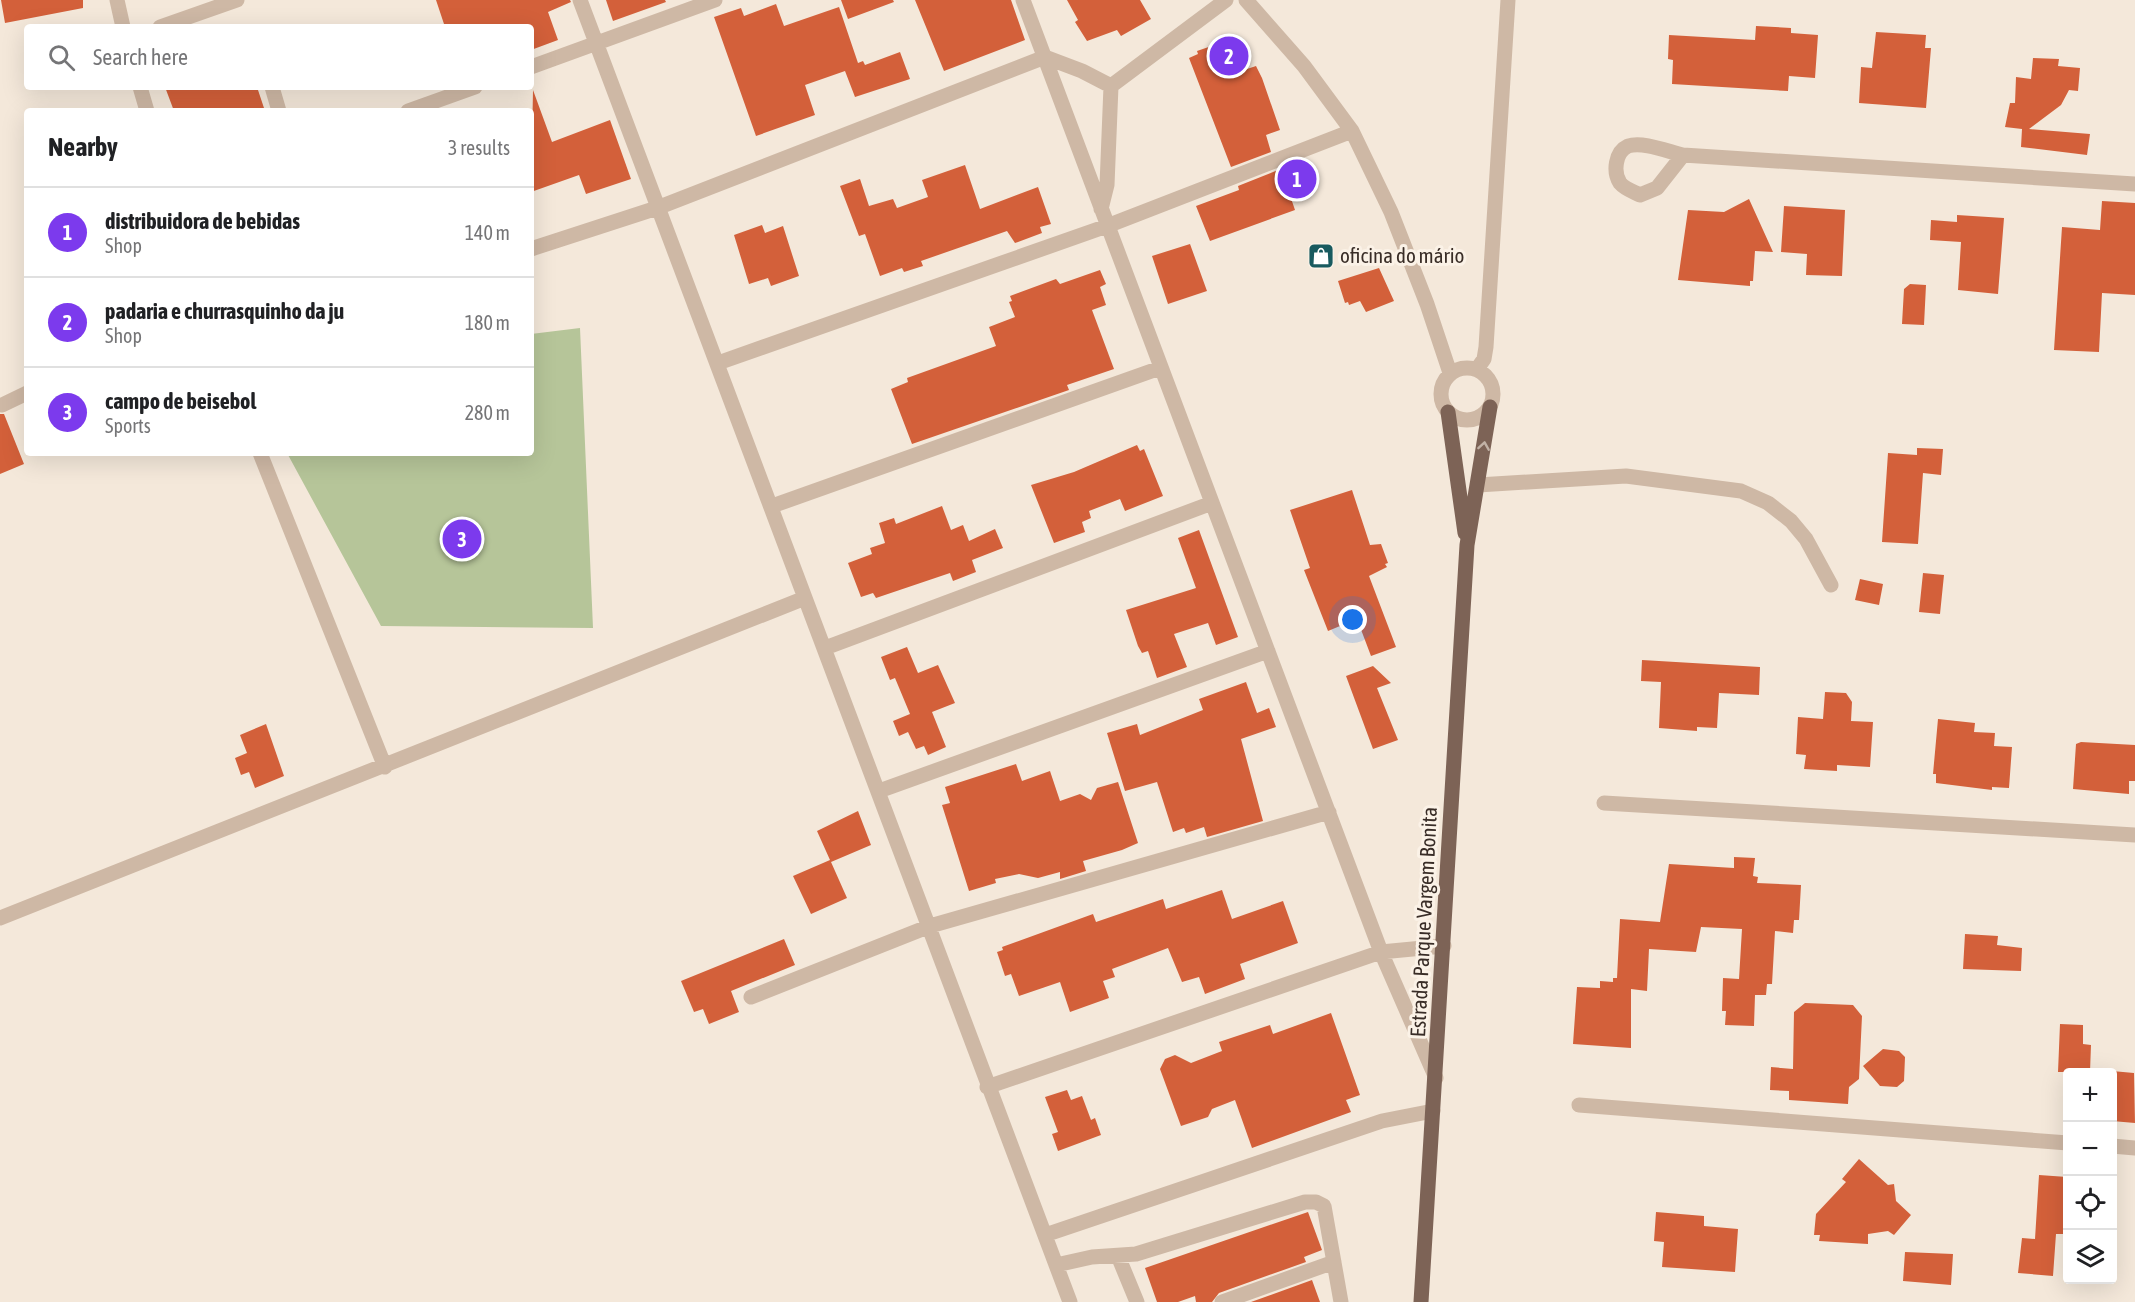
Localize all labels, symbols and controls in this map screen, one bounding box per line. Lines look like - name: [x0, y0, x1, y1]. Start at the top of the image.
- search box: [24, 24, 534, 90]
- pin: 2: [1210, 34, 1248, 78]
- icon: search: [45, 41, 78, 74]
- text: Search here: [93, 44, 188, 70]
- text: Nearby: [48, 132, 118, 162]
- text: 3 results: [448, 136, 510, 159]
- pin: 1: [1278, 156, 1316, 201]
- text: distribuidora de bebidas: [105, 208, 300, 234]
- text: 1: [63, 221, 72, 244]
- text: 140 m: [465, 221, 510, 244]
- text: Shop: [105, 234, 142, 257]
- shop icon: oficina do mário: [1306, 241, 1336, 271]
- place label: oficina do mário: [1340, 243, 1464, 267]
- text: padaria e churrasquinho da ju: [105, 298, 344, 324]
- text: 2: [63, 311, 72, 334]
- text: 180 m: [465, 311, 510, 334]
- text: Shop: [105, 324, 142, 347]
- text: campo de beisebol: [105, 388, 256, 414]
- text: 3: [63, 401, 72, 424]
- text: 280 m: [465, 401, 510, 424]
- text: Sports: [105, 414, 151, 437]
- one-way arrow: [1477, 441, 1489, 451]
- pin: 3: [442, 516, 482, 562]
- your location: [1338, 605, 1367, 634]
- street label: Estrada Parque Vargem Bonita: [1405, 806, 1441, 1038]
- map controls: [2063, 1068, 2117, 1284]
- button: +: [2063, 1068, 2117, 1122]
- button: −: [2063, 1122, 2117, 1176]
- button: locate: [2063, 1176, 2117, 1230]
- button: layers: [2063, 1230, 2117, 1284]

